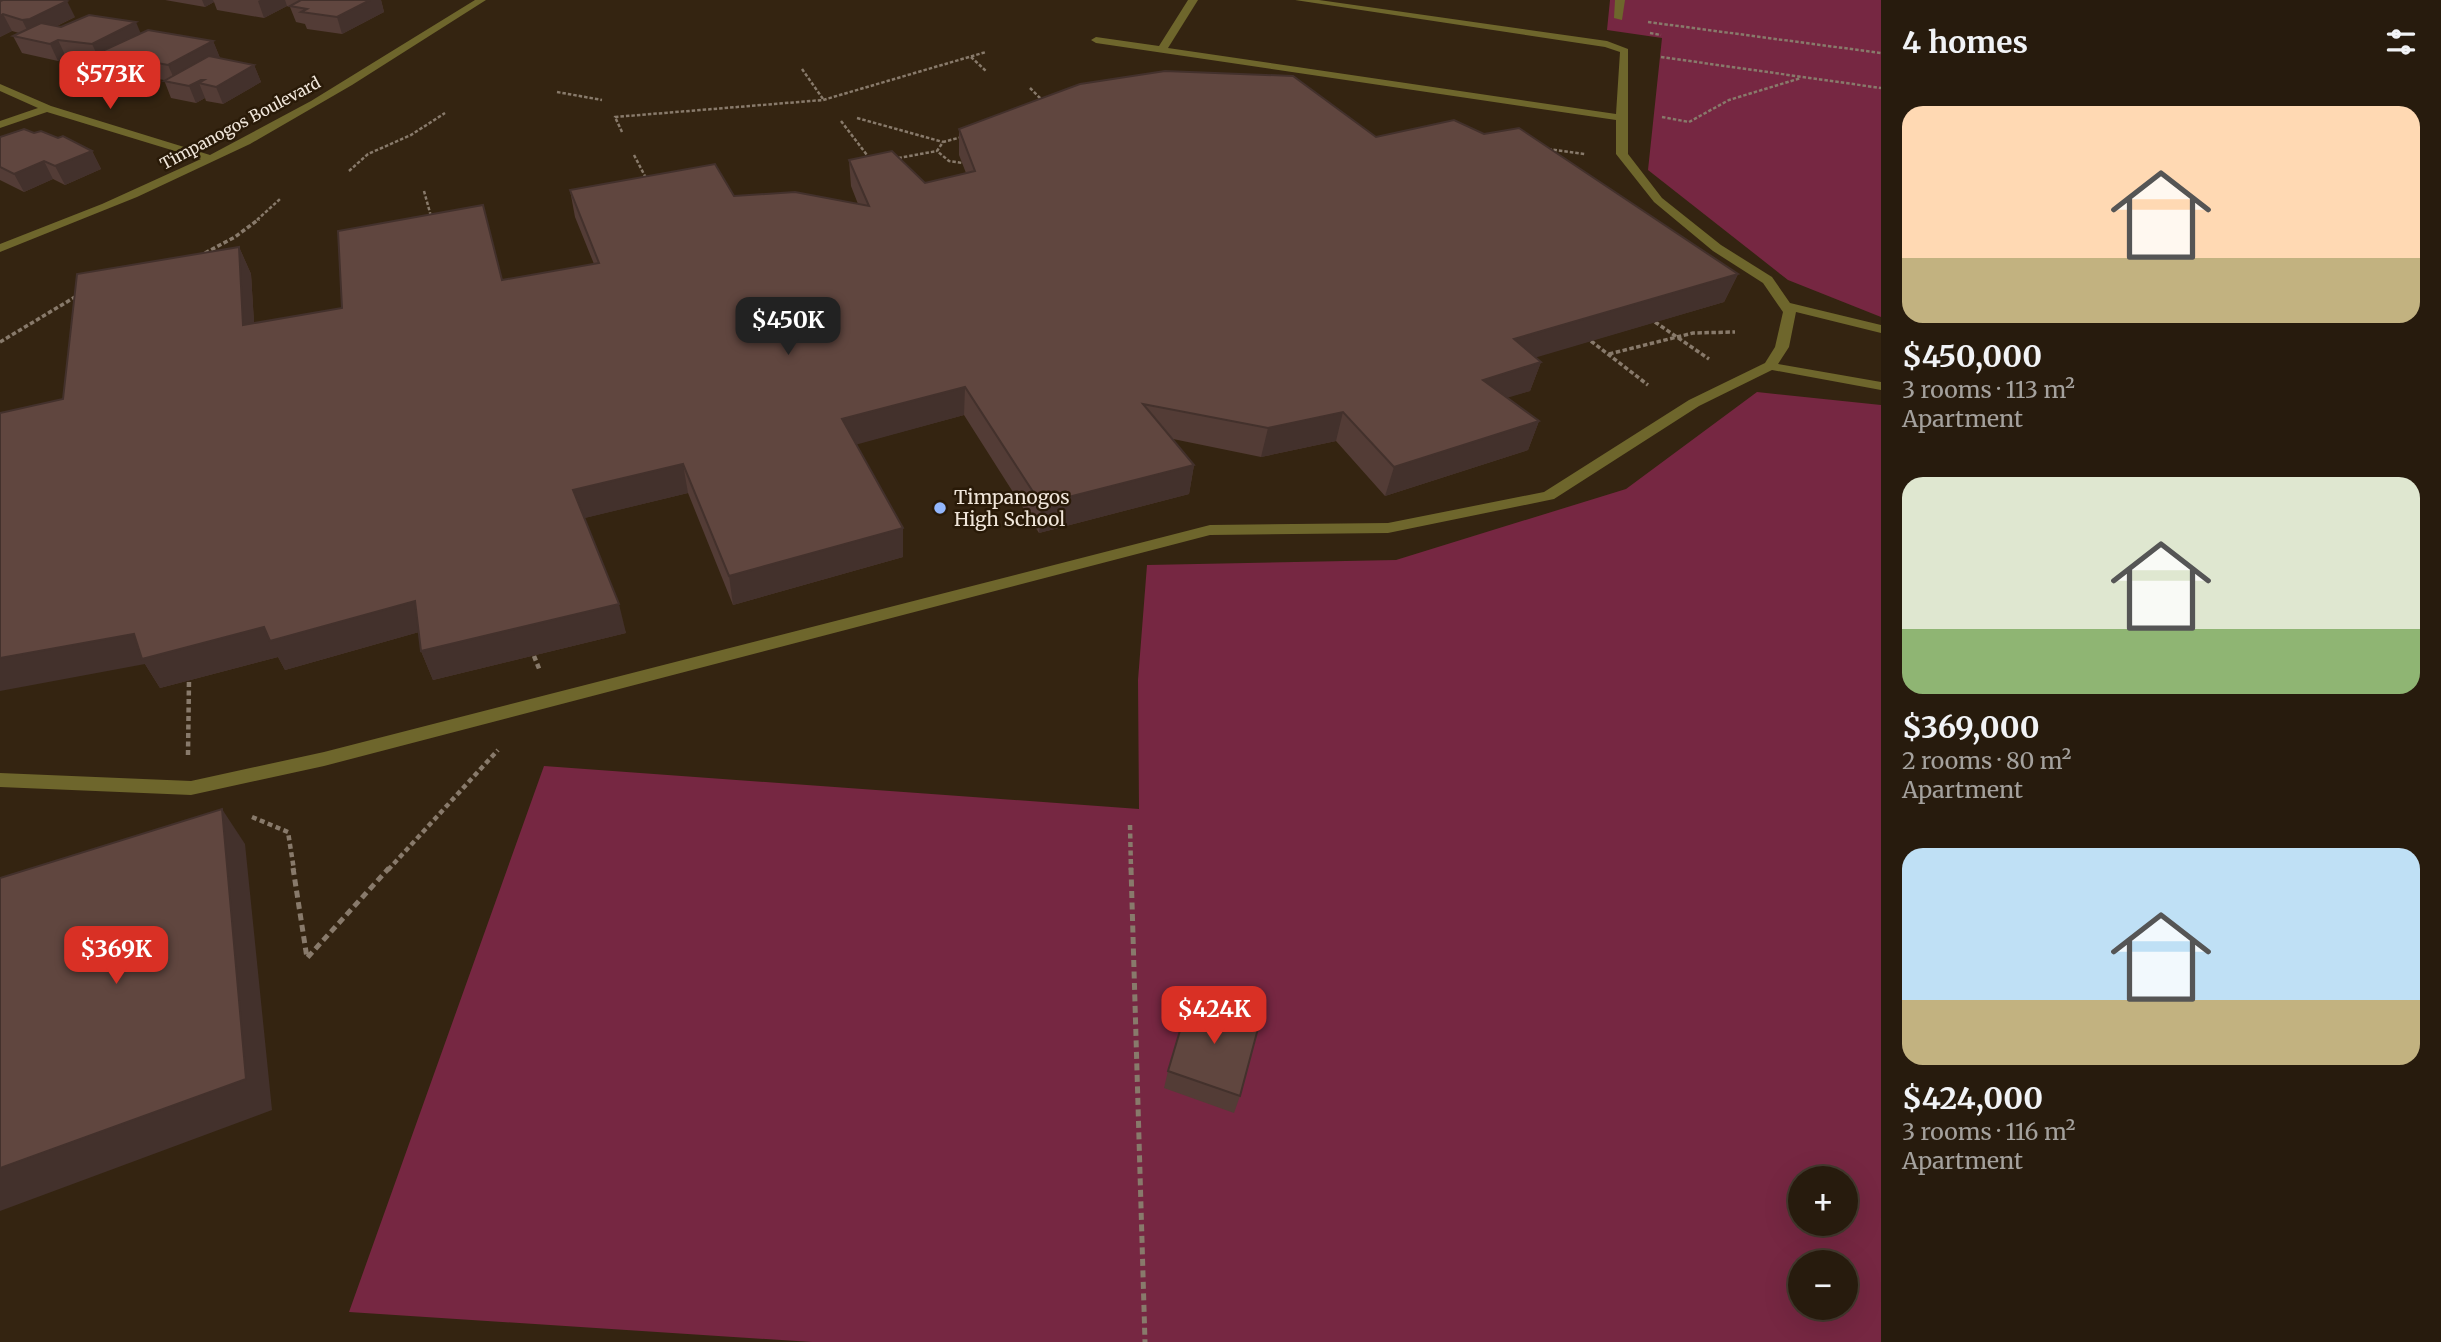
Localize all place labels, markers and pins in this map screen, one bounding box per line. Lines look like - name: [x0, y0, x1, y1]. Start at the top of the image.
- pin: $573K: [61, 52, 159, 111]
- pin: $450K: [739, 298, 837, 357]
- place label: Timpanogos High School: [954, 485, 1069, 531]
- marker: Timpanogos High School: [932, 500, 948, 516]
- pin: $369K: [67, 926, 165, 986]
- pin: $424K: [1165, 986, 1263, 1046]

